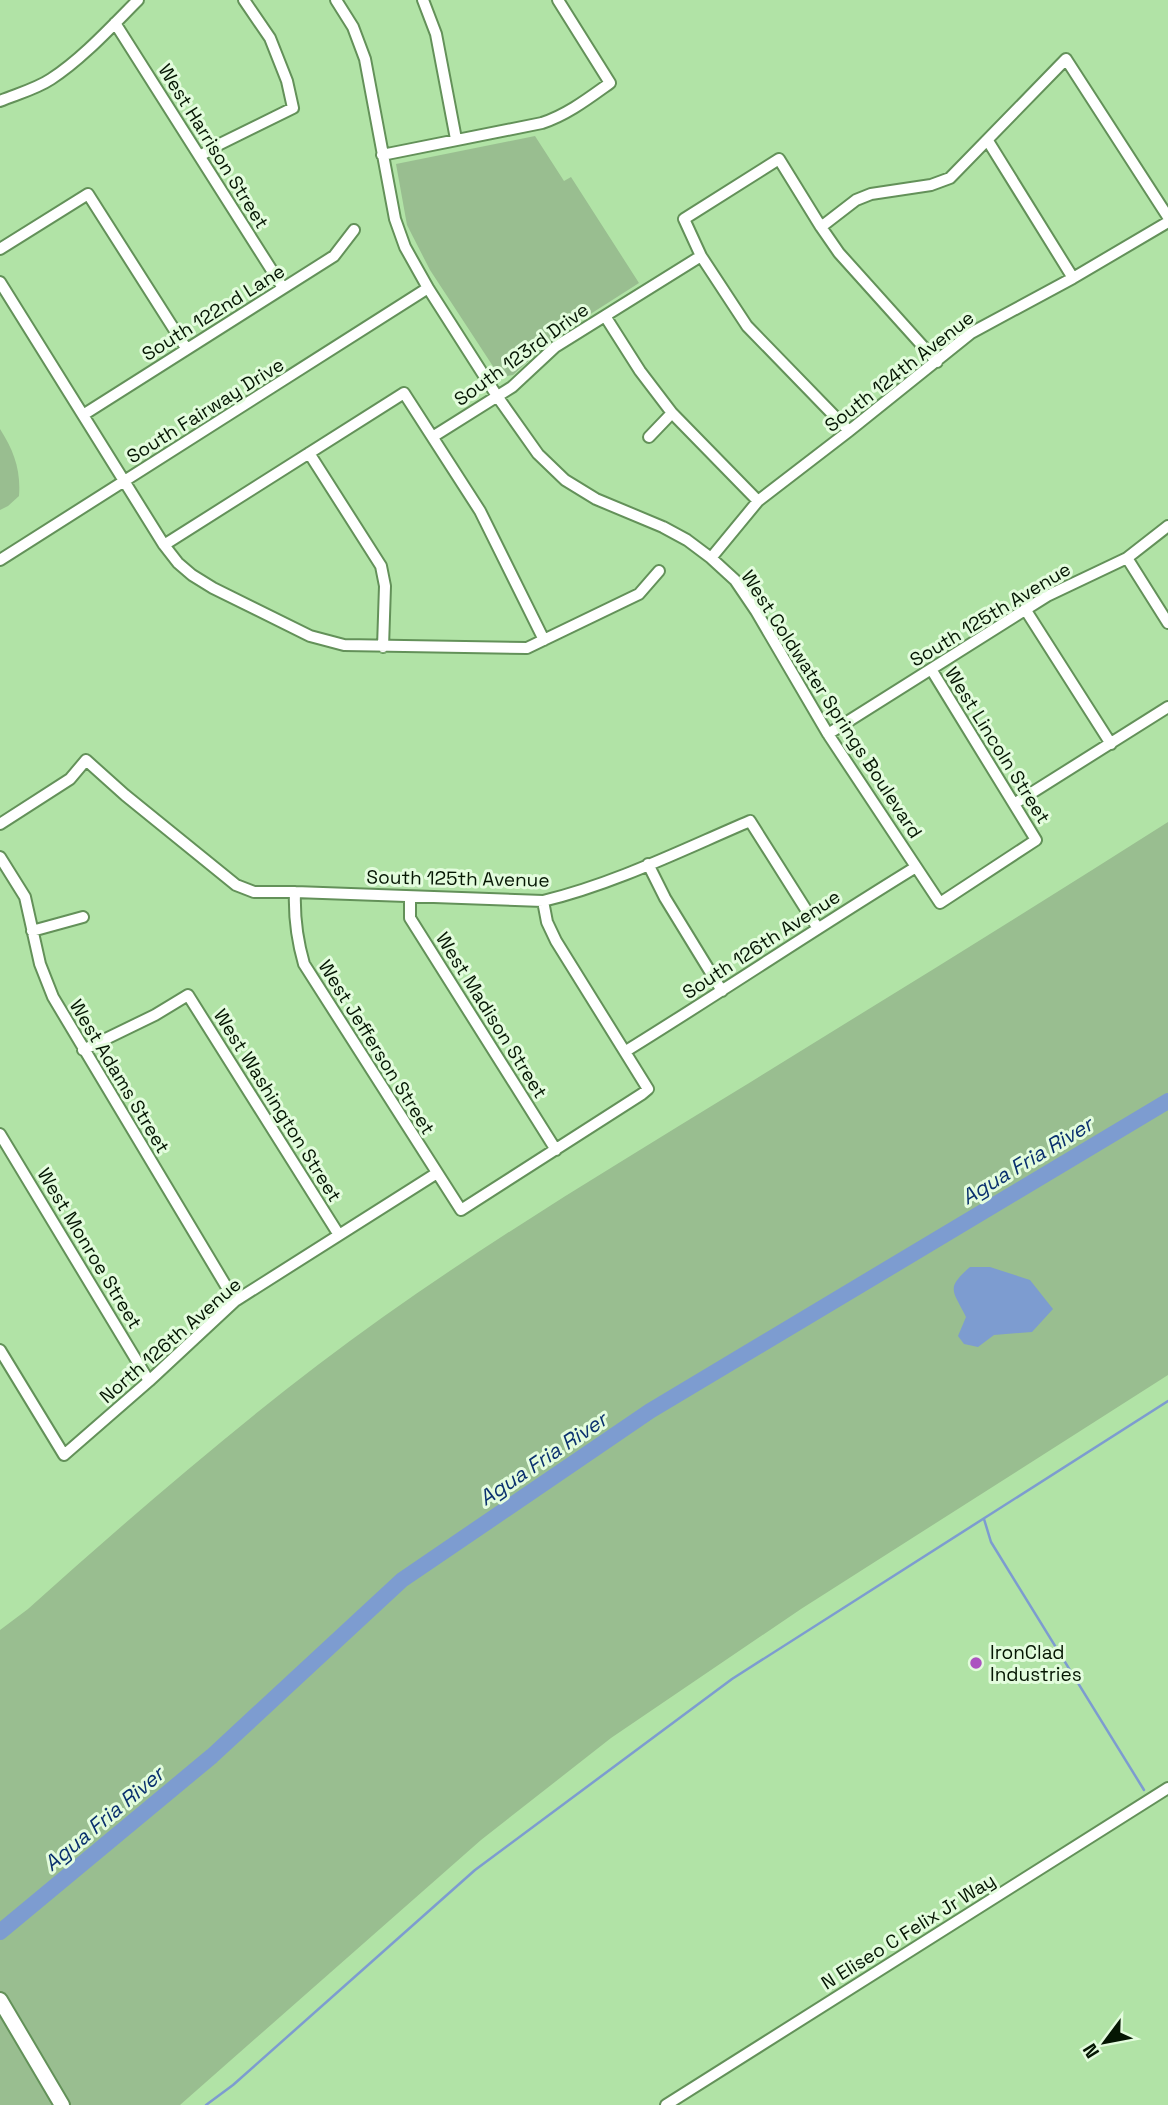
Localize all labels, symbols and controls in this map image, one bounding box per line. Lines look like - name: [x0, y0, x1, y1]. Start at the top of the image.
- street label: West Harrison Street: [153, 59, 274, 233]
- street label: South 122nd Lane: [137, 258, 289, 367]
- street label: South 123rd Drive: [449, 297, 594, 412]
- street label: South 124th Avenue: [819, 305, 979, 438]
- street label: South Fairway Drive: [122, 352, 289, 469]
- street label: South 125th Avenue: [905, 557, 1075, 672]
- street label: West Coldwater Springs Boulevard: [735, 565, 928, 843]
- street label: West Lincoln Street: [939, 662, 1056, 828]
- street label: South 125th Avenue: [366, 864, 550, 893]
- street label: South 126th Avenue: [678, 884, 845, 1005]
- street label: West Madison Street: [430, 927, 553, 1103]
- street label: West Jefferson Street: [313, 955, 441, 1139]
- street label: West Adams Street: [64, 995, 175, 1158]
- street label: West Washington Street: [208, 1004, 347, 1206]
- water label: Agua Fria River: [956, 1110, 1099, 1210]
- street label: West Monroe Street: [32, 1163, 148, 1333]
- street label: North 126th Avenue: [94, 1272, 246, 1409]
- water label: Agua Fria River: [474, 1405, 614, 1511]
- place label: IronClad Industries: [990, 1640, 1082, 1687]
- marker: IronClad Industries: [968, 1655, 984, 1671]
- water label: Agua Fria River: [38, 1759, 171, 1877]
- street label: N Eliseo C Felix Jr Way: [817, 1868, 1000, 1995]
- north arrow: [1070, 2007, 1140, 2077]
- text: N: [1077, 2039, 1105, 2063]

